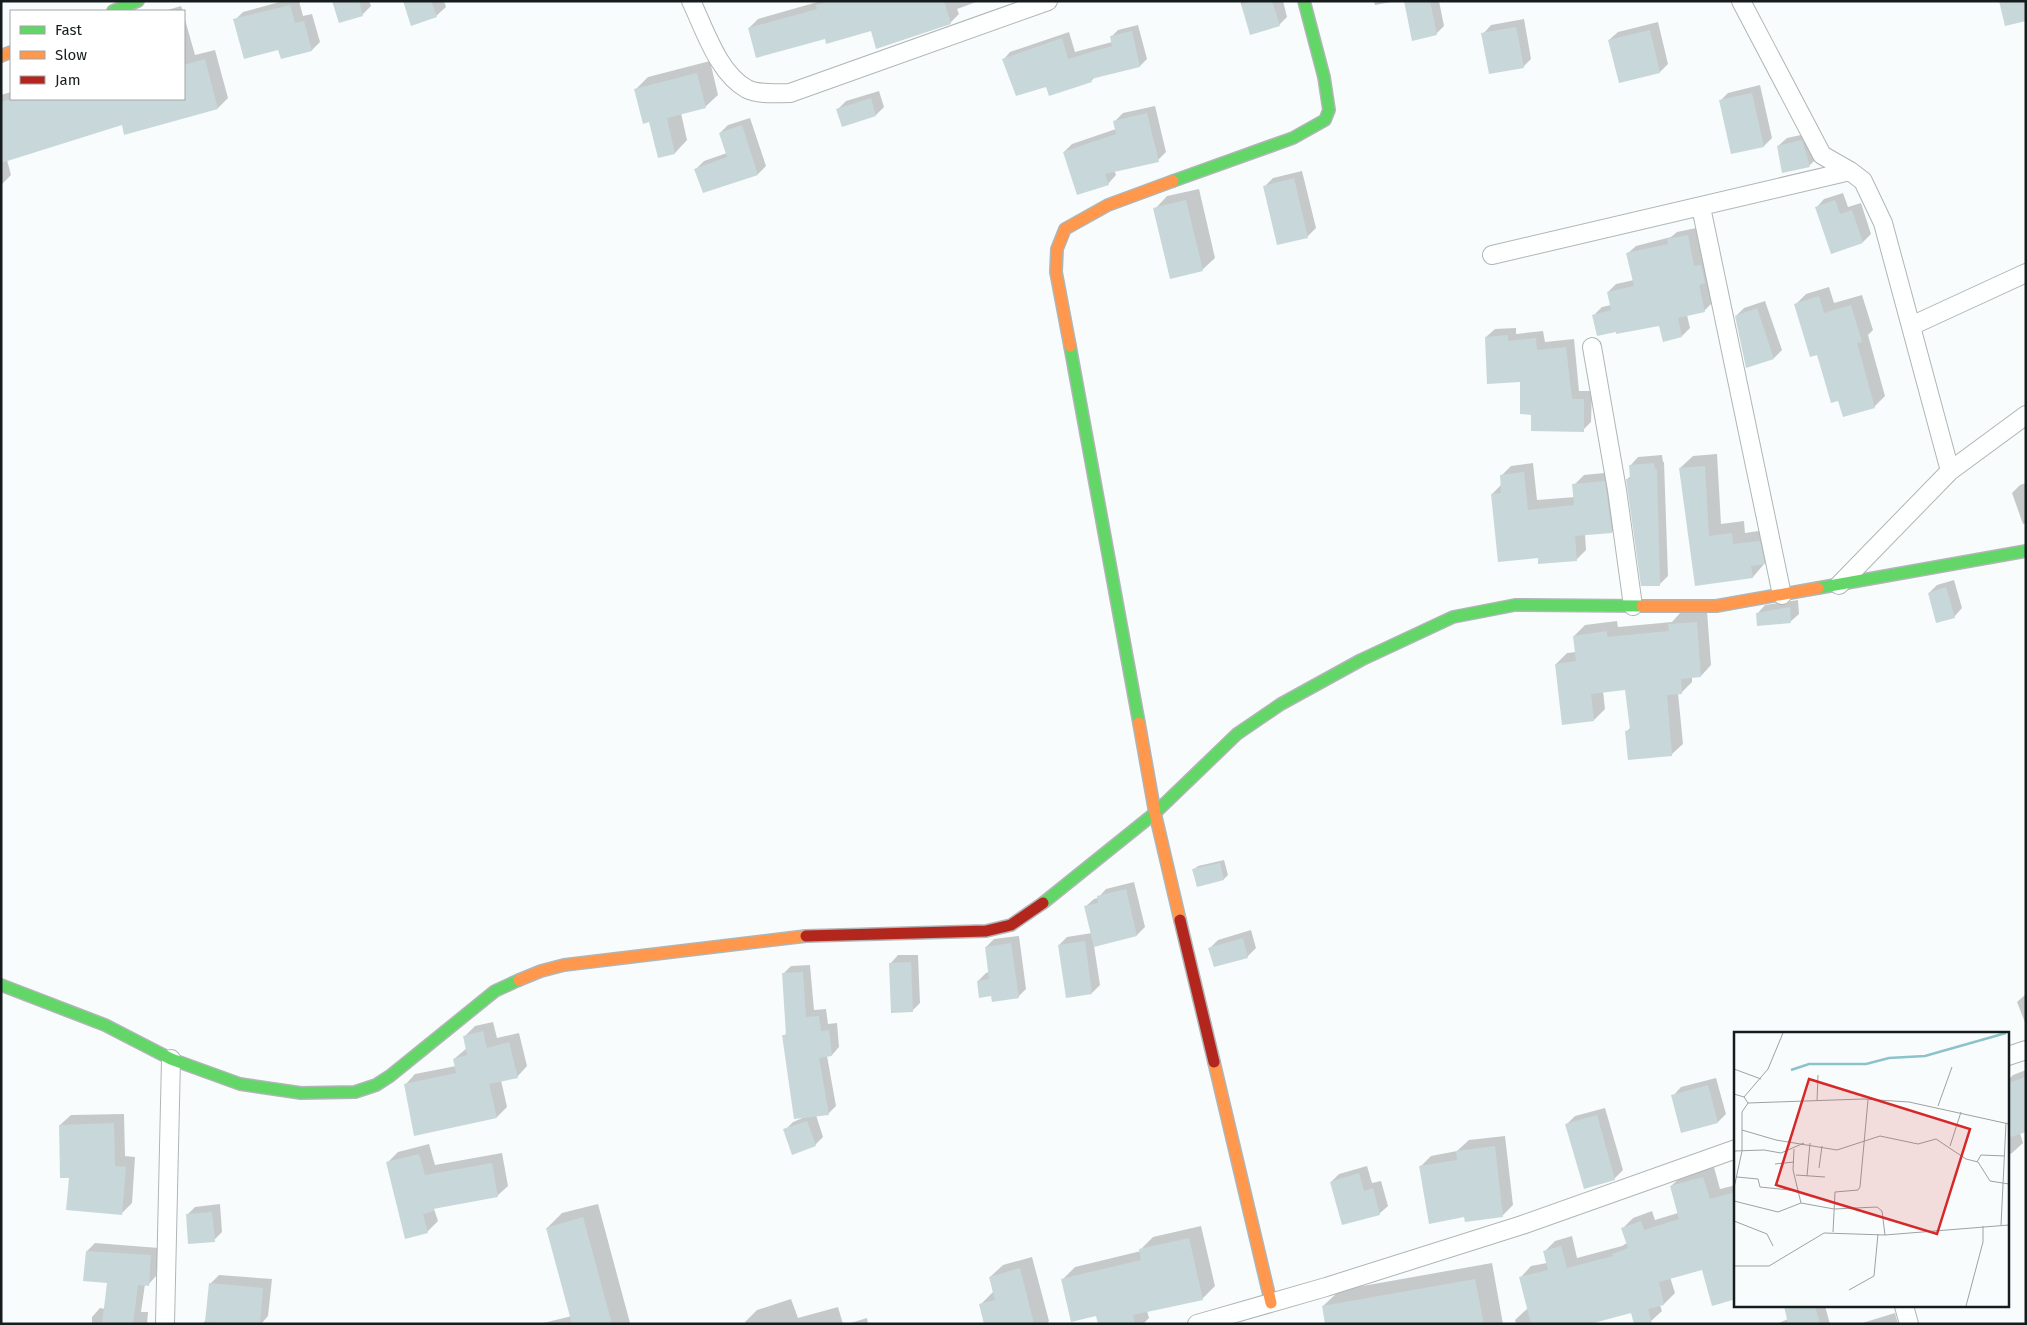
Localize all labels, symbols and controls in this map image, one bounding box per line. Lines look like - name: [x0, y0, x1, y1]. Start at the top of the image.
- legend: [10, 10, 185, 100]
- text: Fast: [55, 21, 82, 39]
- text: Slow: [55, 46, 87, 64]
- text: Jam: [55, 71, 81, 89]
- inset map: [1734, 1032, 2010, 1308]

